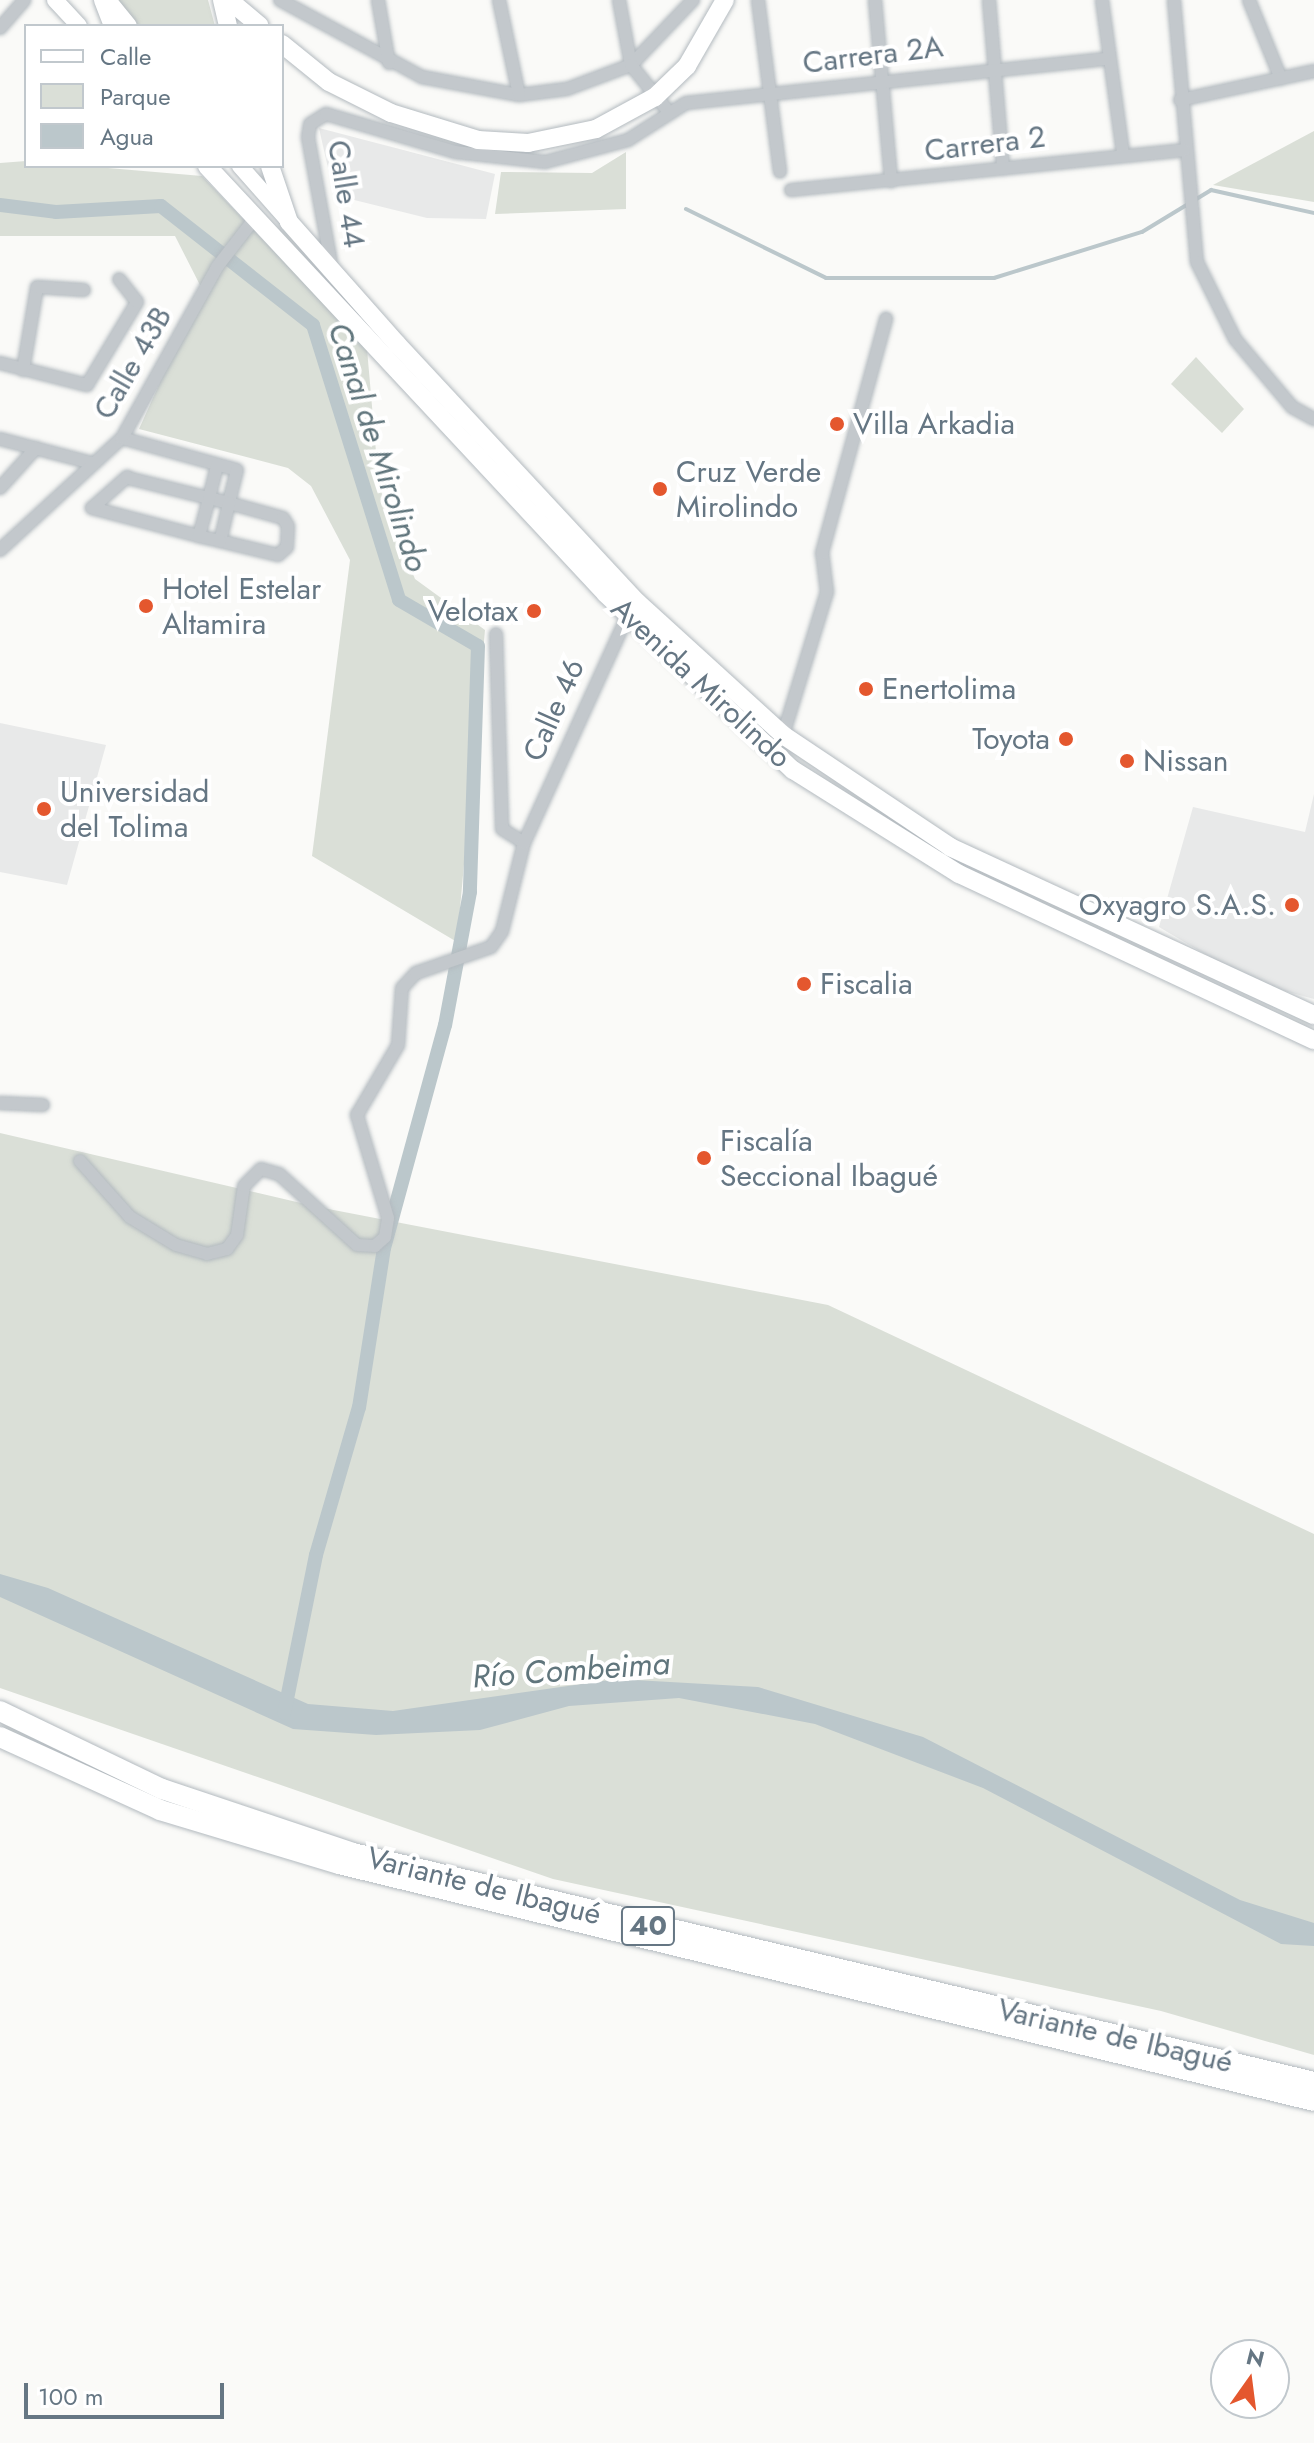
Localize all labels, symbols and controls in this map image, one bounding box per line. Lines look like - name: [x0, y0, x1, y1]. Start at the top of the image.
- legend: [24, 24, 284, 168]
- street label: Carrera 2A: [801, 29, 945, 81]
- text: Calle: [100, 39, 151, 74]
- text: Parque: [100, 79, 171, 114]
- text: Agua: [100, 119, 154, 154]
- street label: Carrera 2: [923, 119, 1047, 169]
- street label: Calle 44: [320, 138, 372, 250]
- street label: Calle 43B: [86, 300, 180, 426]
- water label: Canal de Mirolindo: [320, 318, 436, 576]
- place label: Villa Arkadia: [853, 406, 1015, 442]
- marker: Villa Arkadia: [828, 415, 846, 433]
- place label: Cruz Verde Mirolindo: [676, 454, 821, 524]
- marker: Cruz Verde Mirolindo: [651, 480, 669, 498]
- place label: Hotel Estelar Altamira: [162, 571, 321, 642]
- street label: Avenida Mirolindo: [604, 590, 798, 776]
- place label: Velotax: [428, 593, 518, 629]
- marker: Hotel Estelar Altamira: [137, 597, 155, 615]
- marker: Velotax: [525, 602, 543, 620]
- street label: Calle 46: [516, 653, 592, 767]
- place label: Enertolima: [882, 671, 1016, 707]
- marker: Enertolima: [857, 680, 875, 698]
- place label: Toyota: [972, 721, 1050, 757]
- marker: Toyota: [1057, 730, 1075, 748]
- place label: Nissan: [1143, 743, 1228, 779]
- marker: Nissan: [1118, 752, 1136, 770]
- place label: Universidad del Tolima: [60, 774, 209, 844]
- marker: Universidad del Tolima: [35, 800, 53, 818]
- place label: Oxyagro S.A.S.: [1079, 887, 1276, 923]
- marker: Oxyagro S.A.S.: [1283, 896, 1301, 914]
- place label: Fiscalia: [820, 966, 913, 1002]
- marker: Fiscalia: [795, 975, 813, 993]
- place label: Fiscalía Seccional Ibagué: [720, 1123, 938, 1194]
- marker: Fiscalía Seccional Ibagué: [695, 1149, 713, 1167]
- water label: Río Combeima: [471, 1644, 671, 1696]
- street label: Variante de Ibagué: [363, 1840, 605, 1932]
- road number: 40: [620, 1902, 676, 1950]
- street label: Variante de Ibagué: [994, 1991, 1236, 2081]
- north arrow: [1210, 2339, 1290, 2419]
- text: N: [1243, 2340, 1268, 2375]
- scale bar: [28, 2367, 228, 2417]
- text: 100 m: [38, 2379, 104, 2414]

